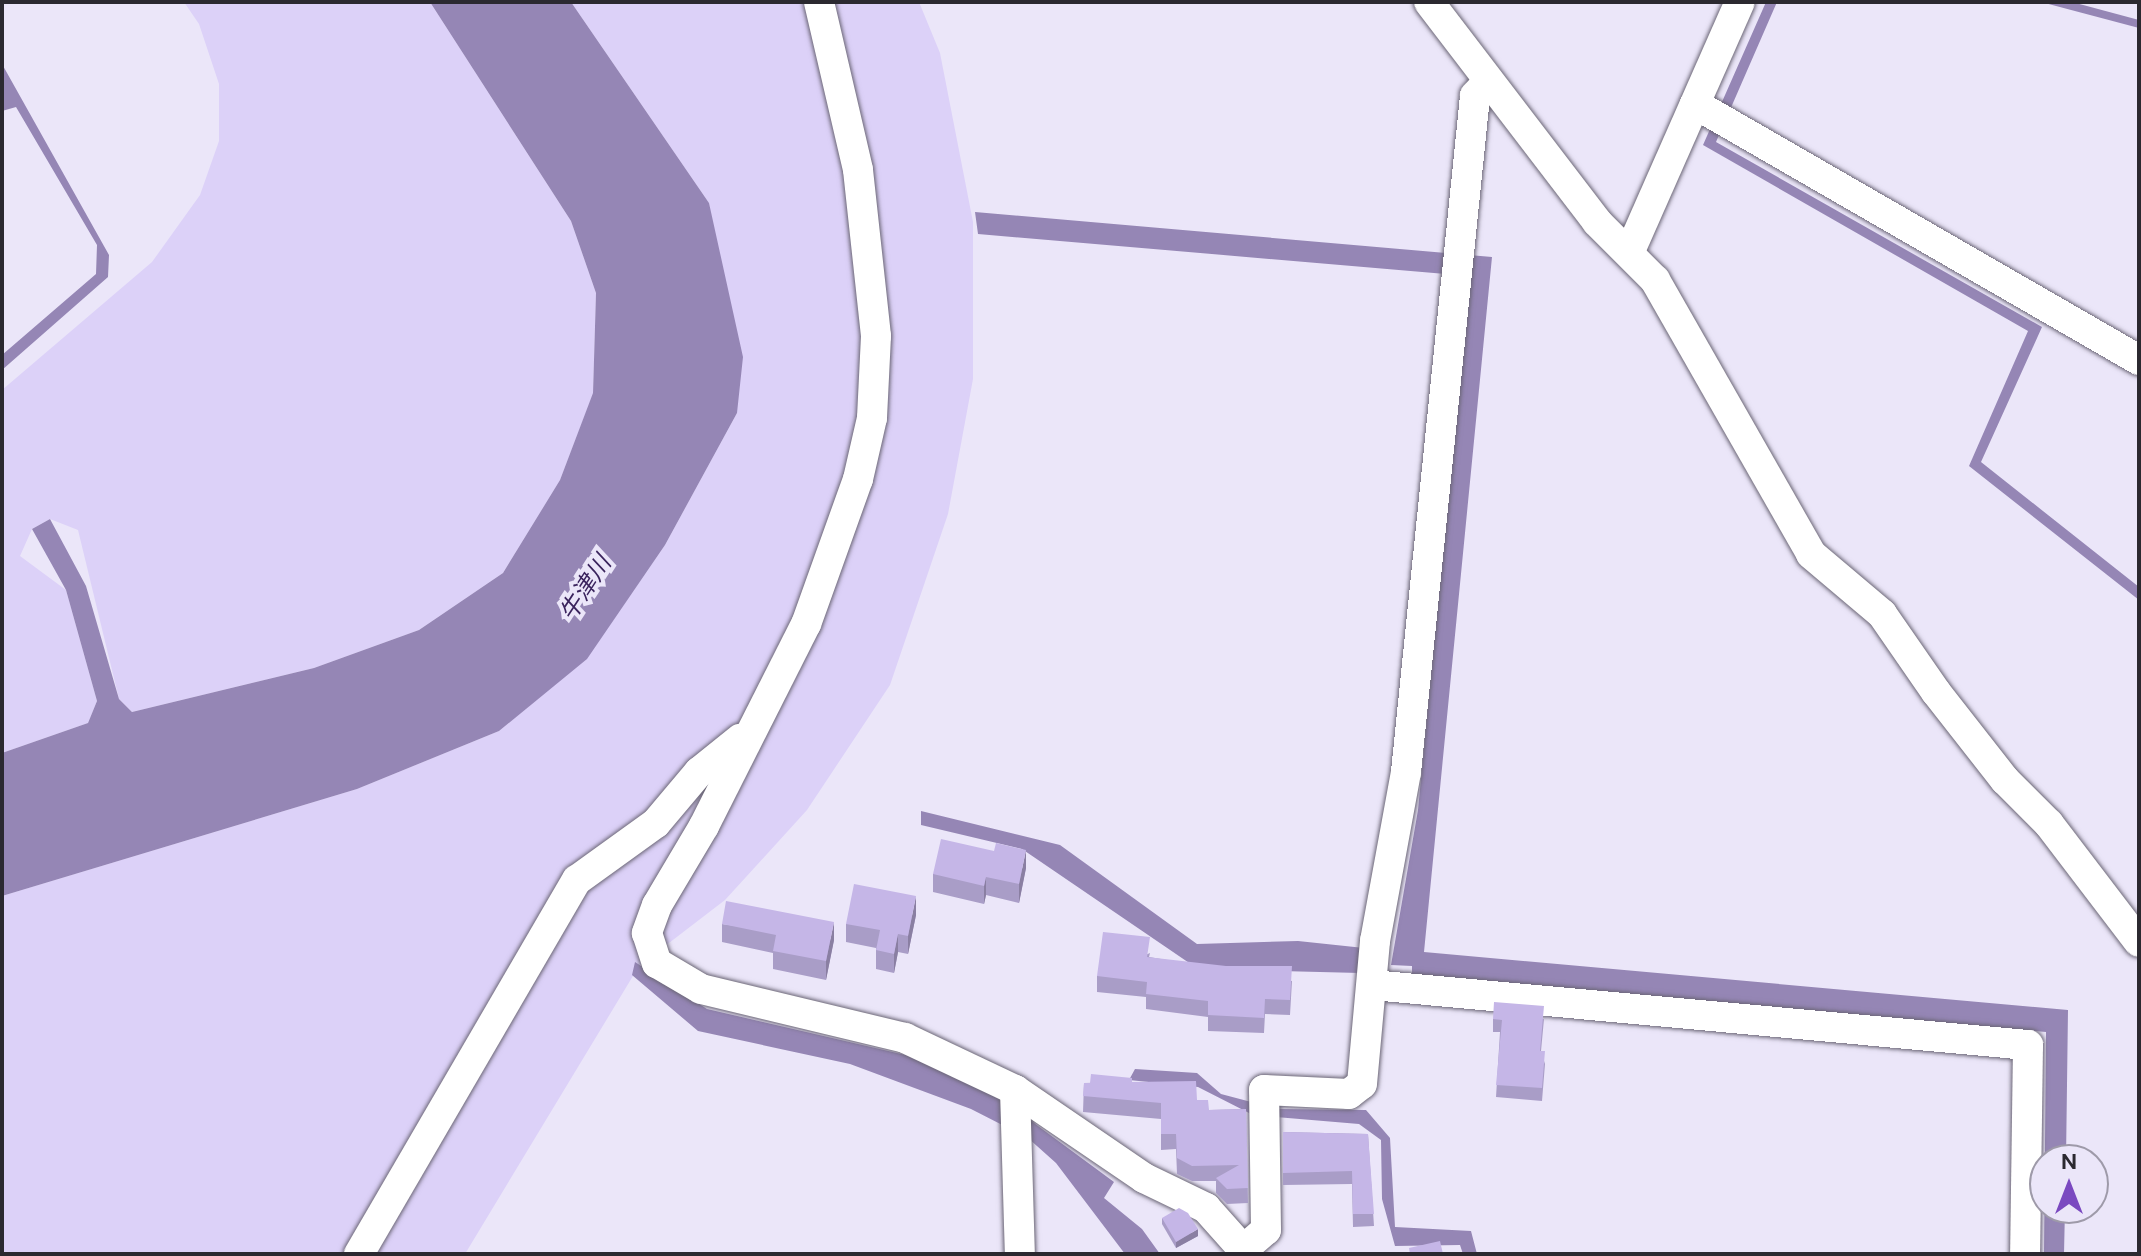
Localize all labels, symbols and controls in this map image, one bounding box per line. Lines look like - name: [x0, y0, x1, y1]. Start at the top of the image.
- water label: 牛津川: [553, 550, 617, 626]
- north arrow: [2029, 1144, 2109, 1224]
- text: N: [2061, 1147, 2077, 1176]

